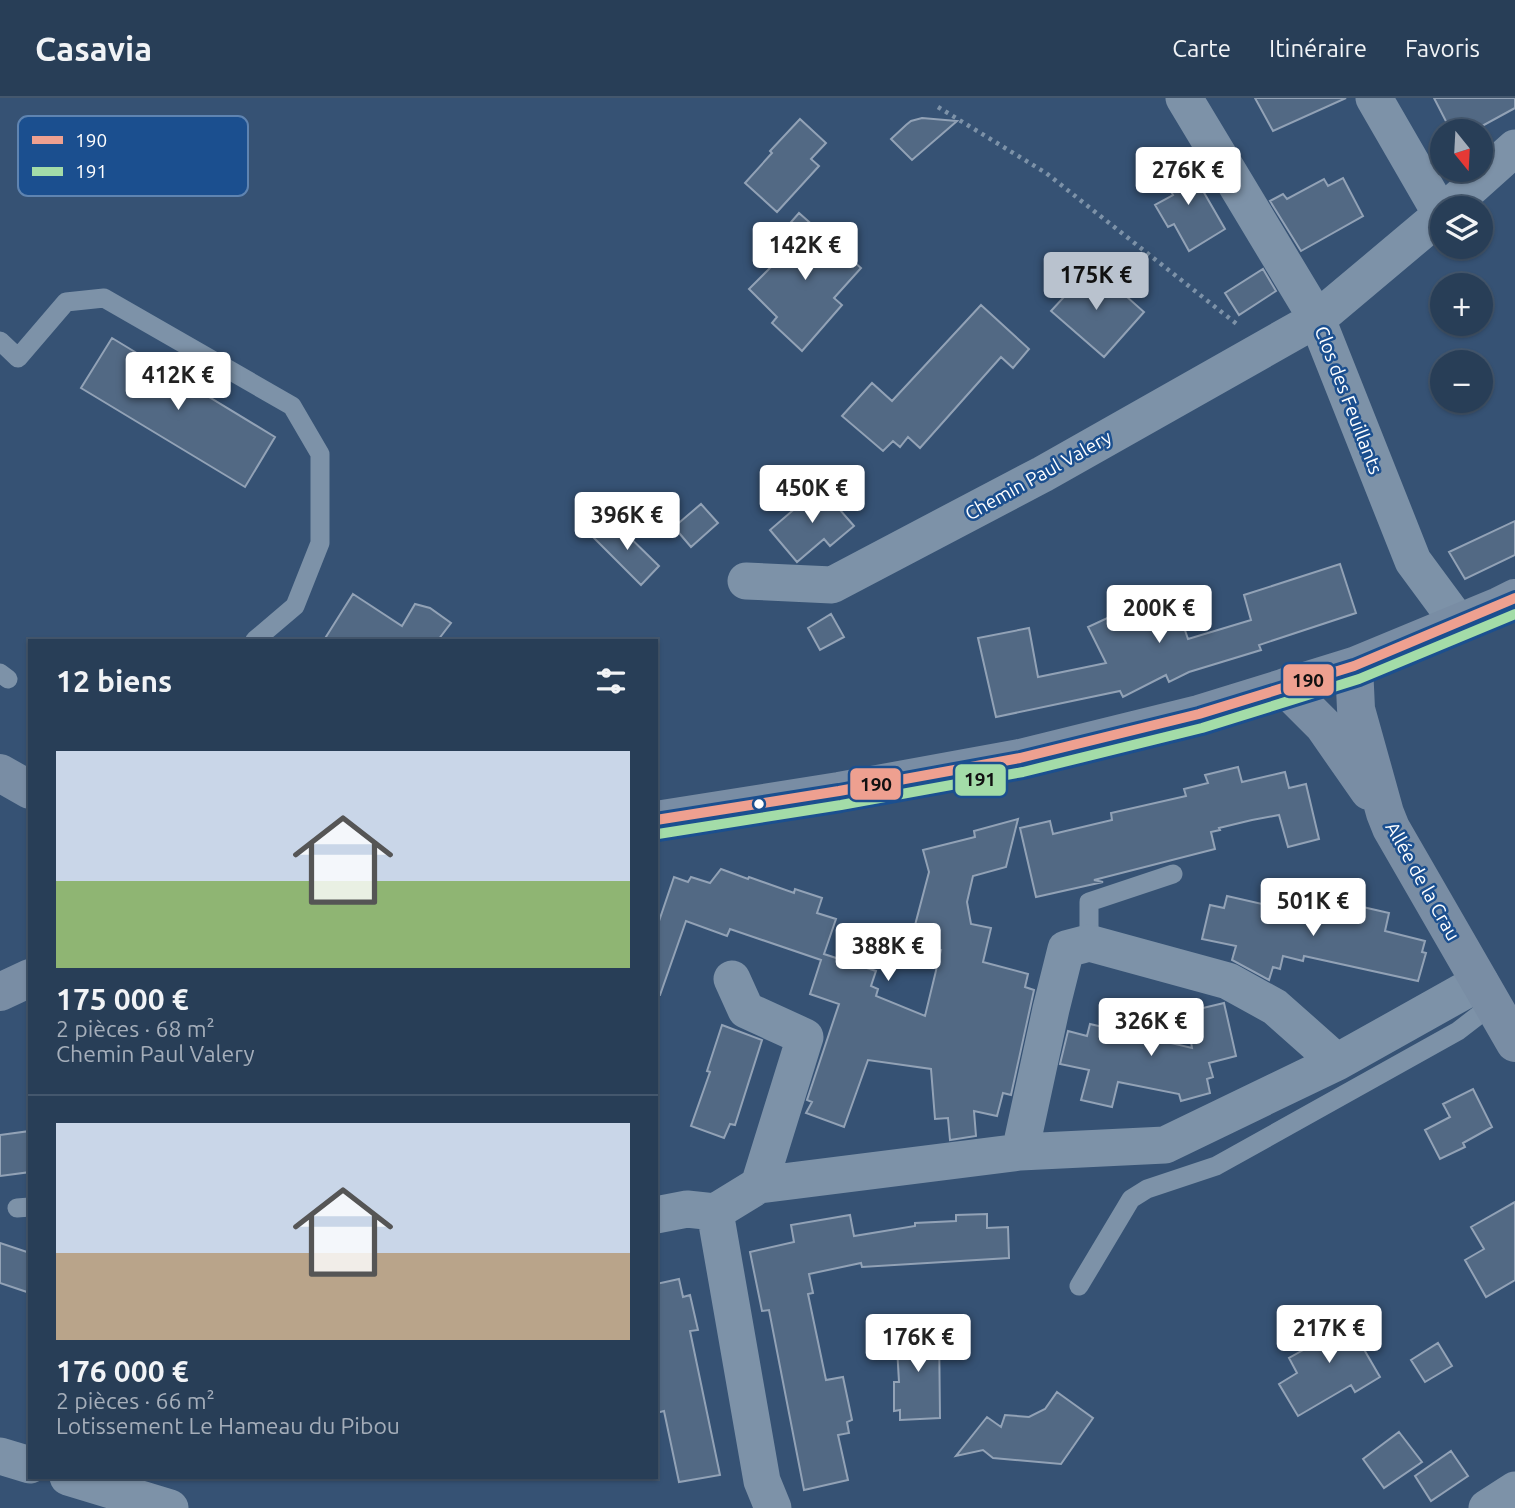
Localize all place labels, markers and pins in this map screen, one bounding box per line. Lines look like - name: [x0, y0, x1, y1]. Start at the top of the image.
- pin: 276K €: [1131, 148, 1245, 207]
- pin: 142K €: [748, 222, 862, 282]
- pin: 175K €: [1039, 252, 1153, 312]
- pin: 412K €: [121, 352, 235, 412]
- pin: 450K €: [755, 466, 869, 525]
- pin: 396K €: [570, 492, 684, 552]
- pin: 200K €: [1102, 586, 1216, 645]
- unlabelled marker: [752, 797, 766, 811]
- pin: 501K €: [1256, 878, 1370, 938]
- pin: 388K €: [831, 924, 945, 983]
- pin: 326K €: [1094, 998, 1208, 1058]
- pin: 217K €: [1272, 1306, 1386, 1365]
- pin: 176K €: [861, 1314, 975, 1374]

